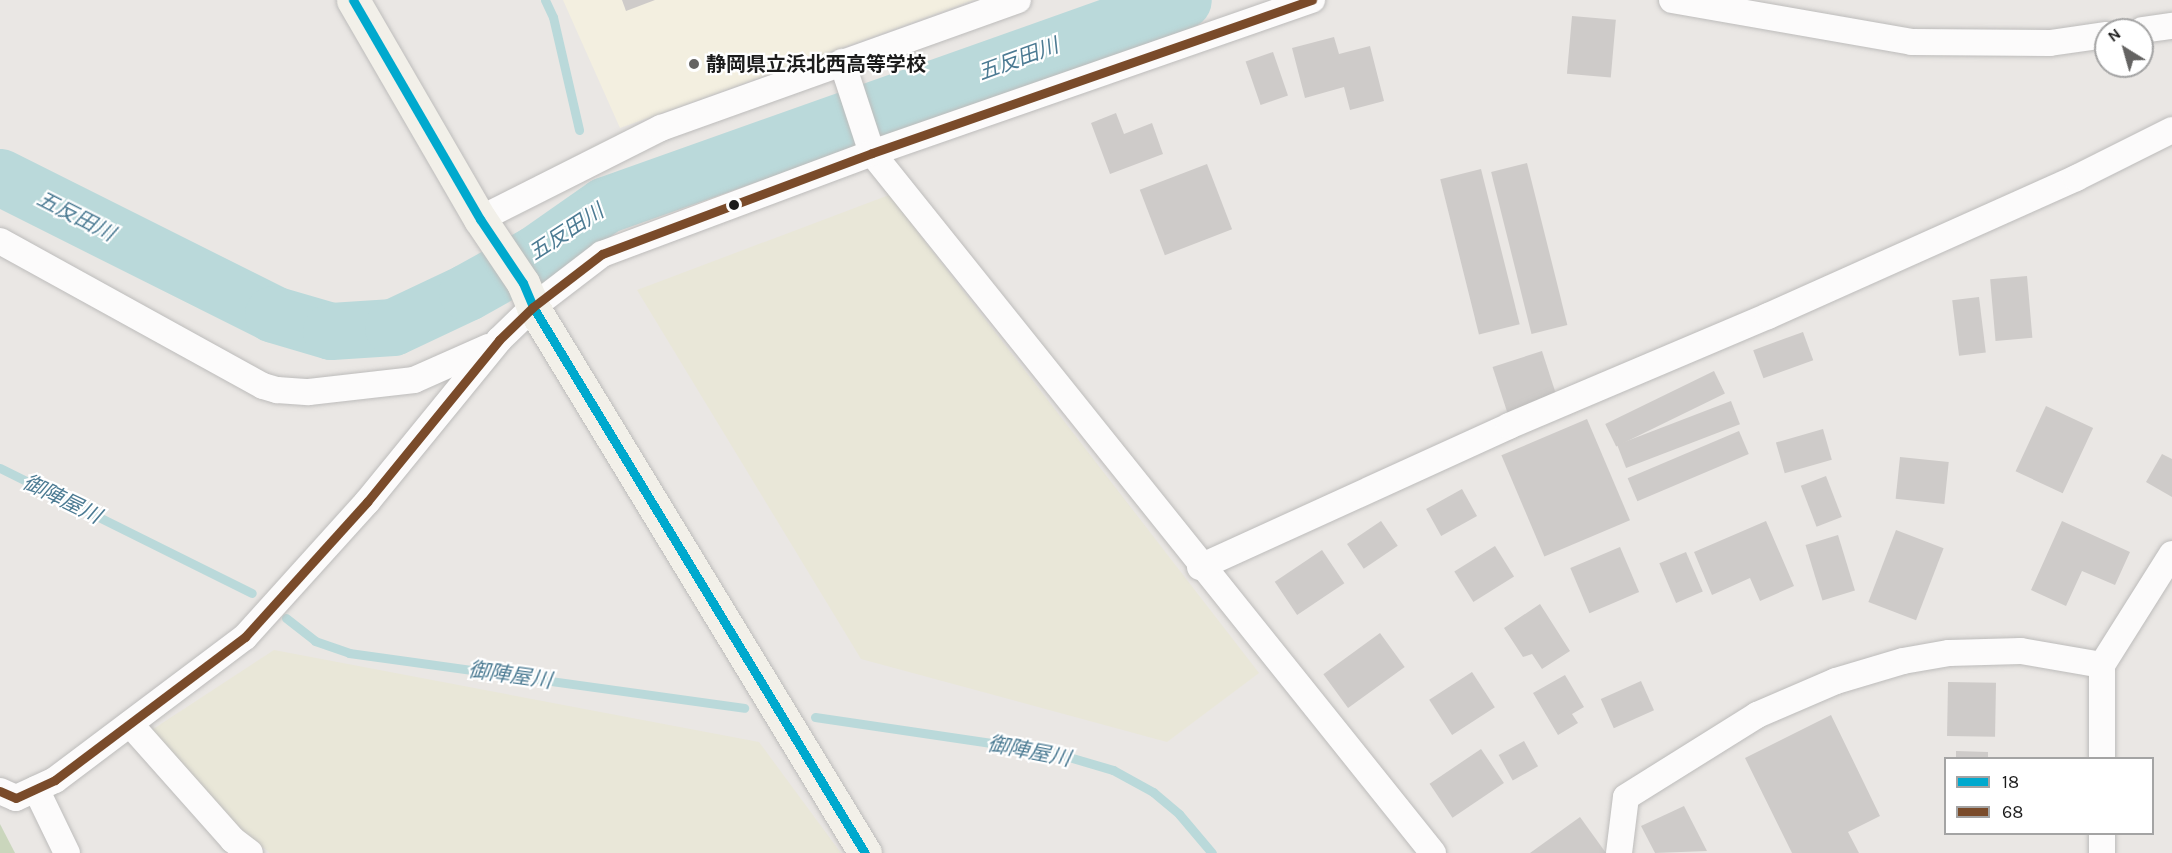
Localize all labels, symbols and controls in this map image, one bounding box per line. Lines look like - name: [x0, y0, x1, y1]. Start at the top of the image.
- north arrow: [2094, 18, 2154, 78]
- text: N: [2104, 24, 2124, 46]
- water label: 五反田川: [974, 33, 1062, 85]
- place label: 静岡県立浜北西高等学校: [706, 52, 926, 76]
- marker: 静岡県立浜北西高等学校: [687, 57, 701, 71]
- water label: 五反田川: [33, 186, 119, 246]
- water label: 五反田川: [524, 199, 608, 265]
- unlabelled marker: [728, 199, 740, 211]
- water label: 御陣屋川: [19, 469, 105, 529]
- water label: 御陣屋川: [467, 657, 553, 693]
- water label: 御陣屋川: [985, 731, 1073, 771]
- legend: [1944, 757, 2154, 835]
- text: 18: [2002, 771, 2019, 793]
- text: 68: [2002, 801, 2023, 823]

